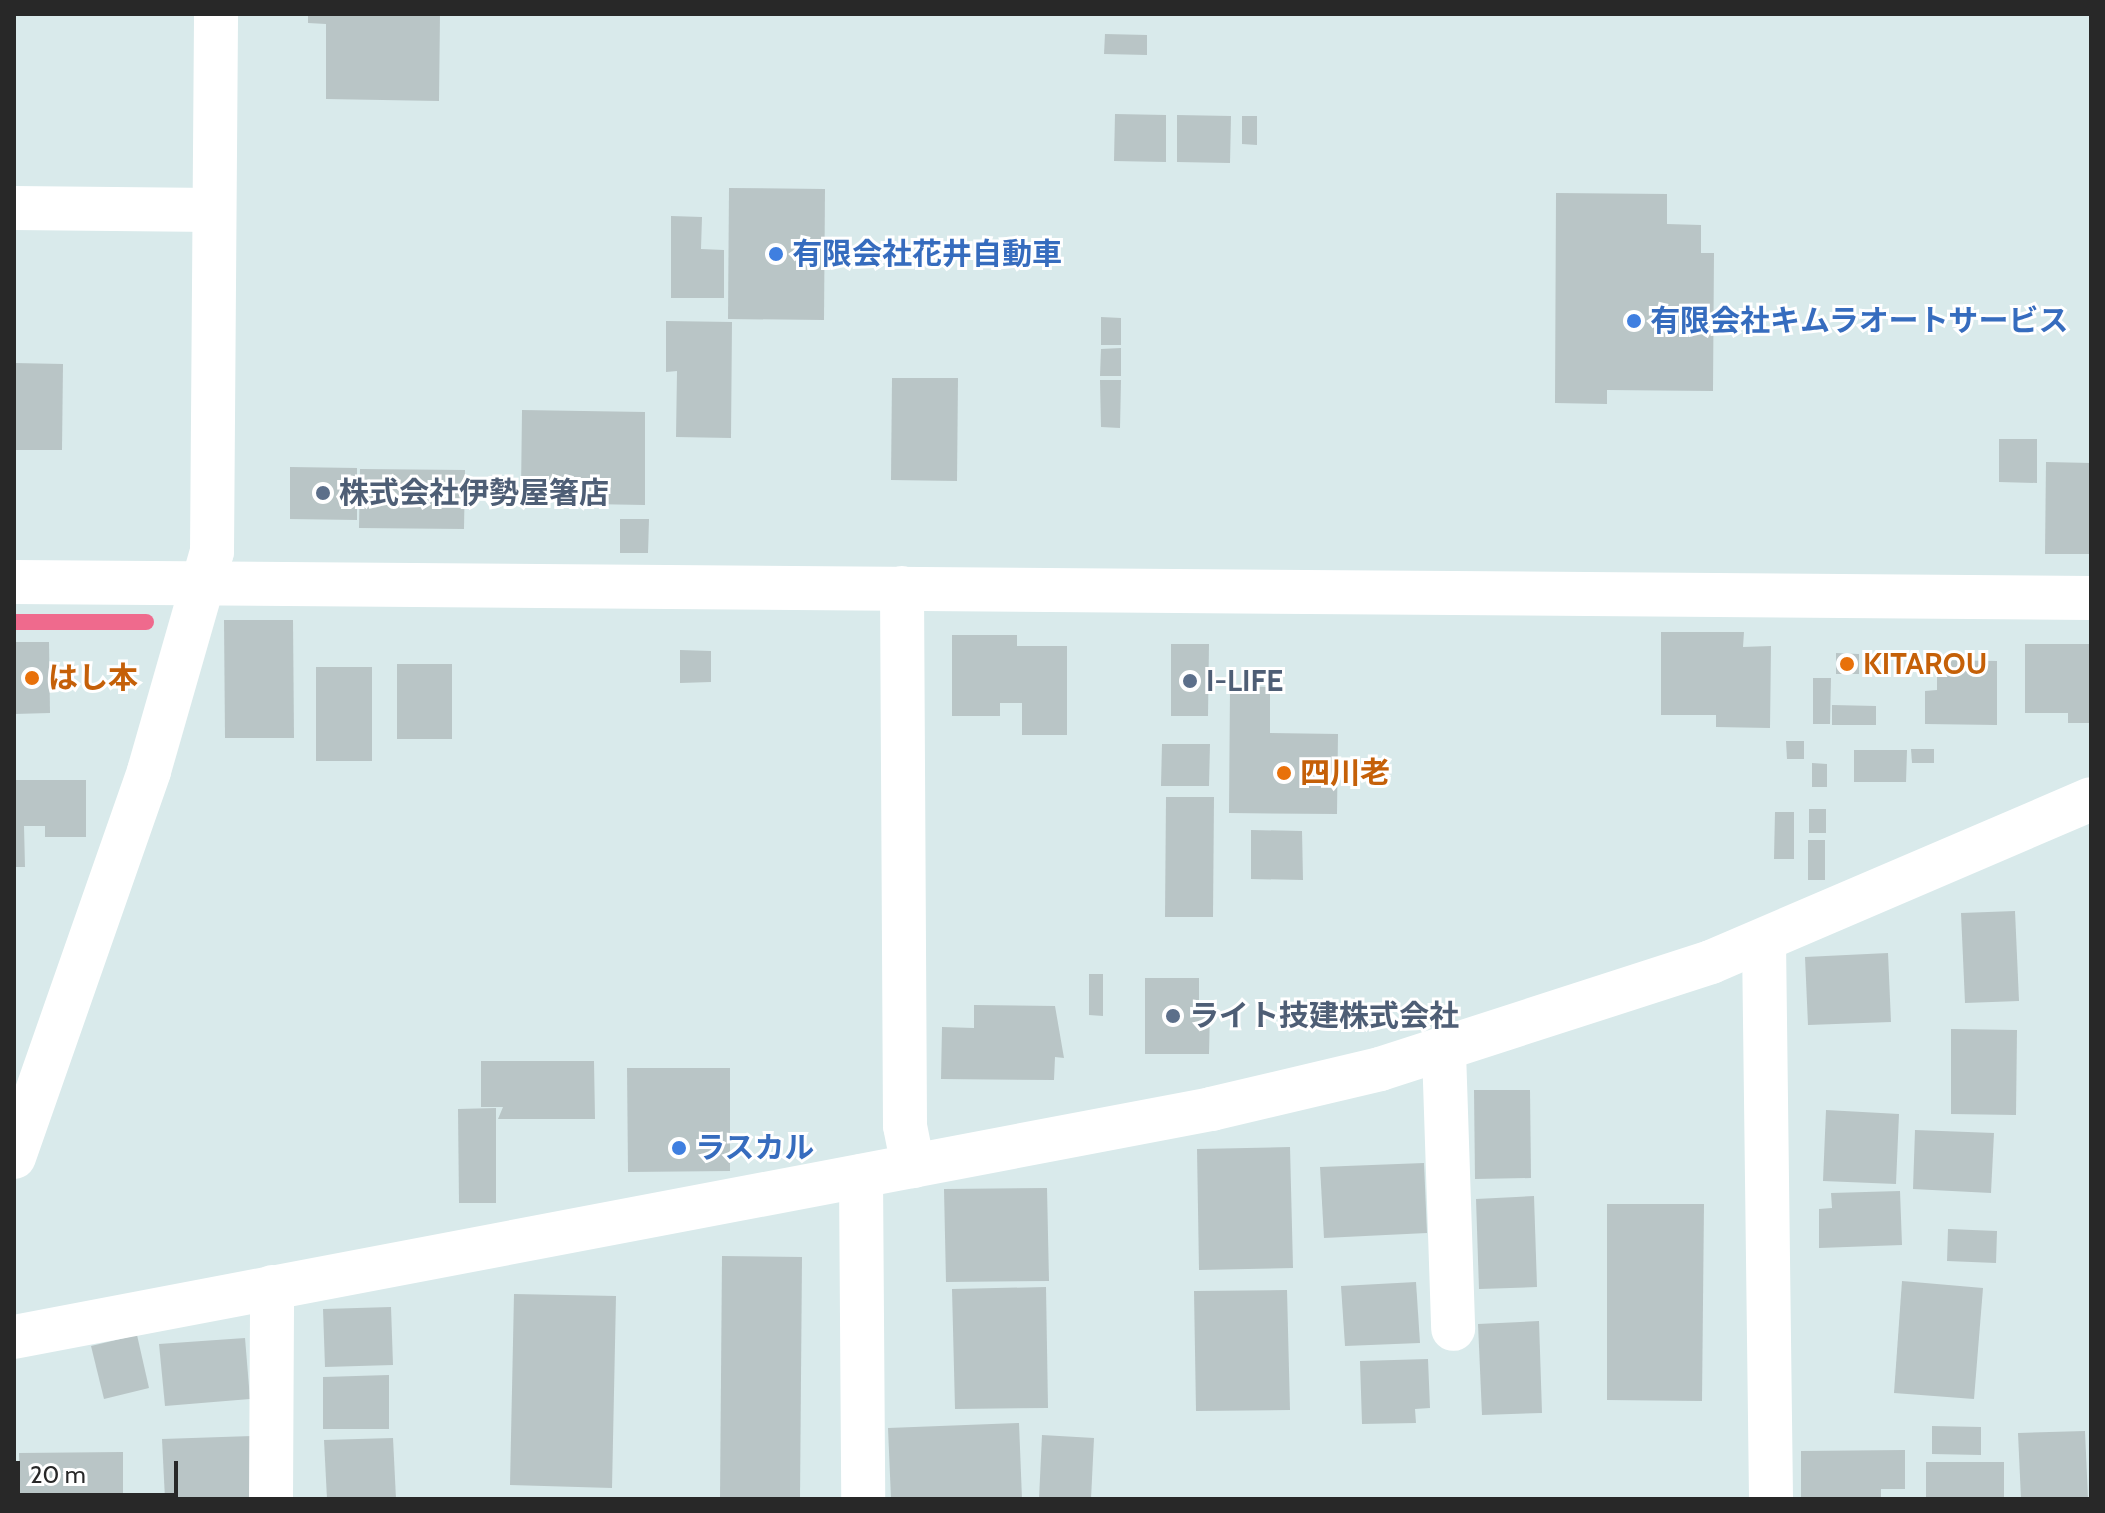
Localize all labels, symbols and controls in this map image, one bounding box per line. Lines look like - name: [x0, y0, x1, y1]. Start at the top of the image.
- place label: 有限会社花井自動車: [792, 236, 1062, 272]
- marker: 有限会社花井自動車: [767, 245, 785, 263]
- place label: 有限会社キムラオートサービス: [1650, 303, 2070, 339]
- marker: 有限会社キムラオートサービス: [1625, 312, 1643, 330]
- place label: 株式会社伊勢屋箸店: [339, 475, 609, 511]
- marker: 株式会社伊勢屋箸店: [314, 484, 332, 502]
- place label: KITAROU: [1863, 646, 1987, 682]
- marker: KITAROU: [1838, 655, 1856, 673]
- place label: はし本: [48, 660, 138, 696]
- place label: I-LIFE: [1206, 663, 1283, 699]
- marker: はし本: [23, 669, 41, 687]
- marker: I-LIFE: [1181, 672, 1199, 690]
- place label: 四川老: [1300, 755, 1390, 791]
- marker: 四川老: [1275, 764, 1293, 782]
- place label: ライト技建株式会社: [1189, 998, 1459, 1034]
- marker: ライト技建株式会社: [1164, 1007, 1182, 1025]
- place label: ラスカル: [695, 1130, 815, 1166]
- marker: ラスカル: [670, 1139, 688, 1157]
- scale bar: [20, 1445, 182, 1495]
- text: 20 m: [30, 1460, 86, 1489]

